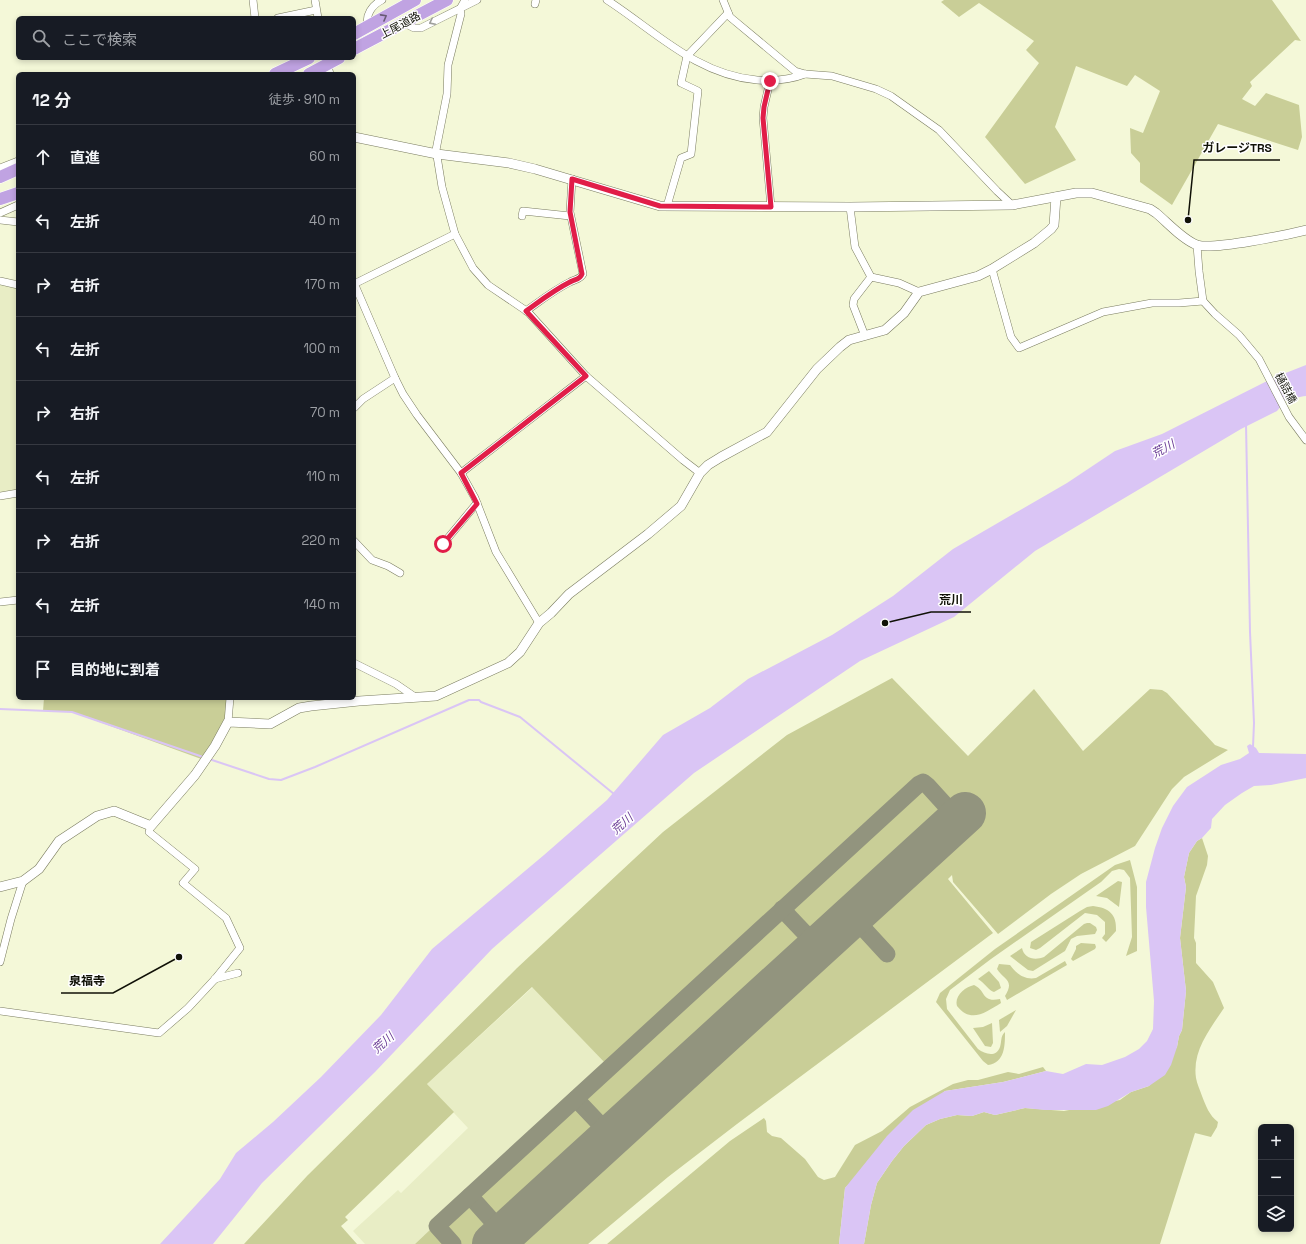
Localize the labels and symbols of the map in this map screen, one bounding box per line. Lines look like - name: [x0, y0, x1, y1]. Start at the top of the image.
- street label: 上尾道路: [377, 8, 423, 42]
- one-way arrow: [380, 14, 388, 22]
- one-way arrow: [429, 18, 436, 25]
- route end: [761, 72, 779, 90]
- callout: ガレージTRS: [1194, 136, 1280, 160]
- text: ガレージTRS: [1202, 140, 1272, 156]
- street label: 樋詰橋: [1272, 370, 1300, 406]
- water label: 荒川: [1149, 435, 1179, 462]
- route start: [434, 535, 452, 553]
- callout: 荒川: [931, 588, 971, 612]
- text: 荒川: [939, 592, 963, 608]
- water label: 荒川: [608, 809, 638, 838]
- callout: 泉福寺: [61, 969, 113, 993]
- text: 泉福寺: [69, 973, 105, 989]
- water label: 荒川: [369, 1028, 399, 1057]

